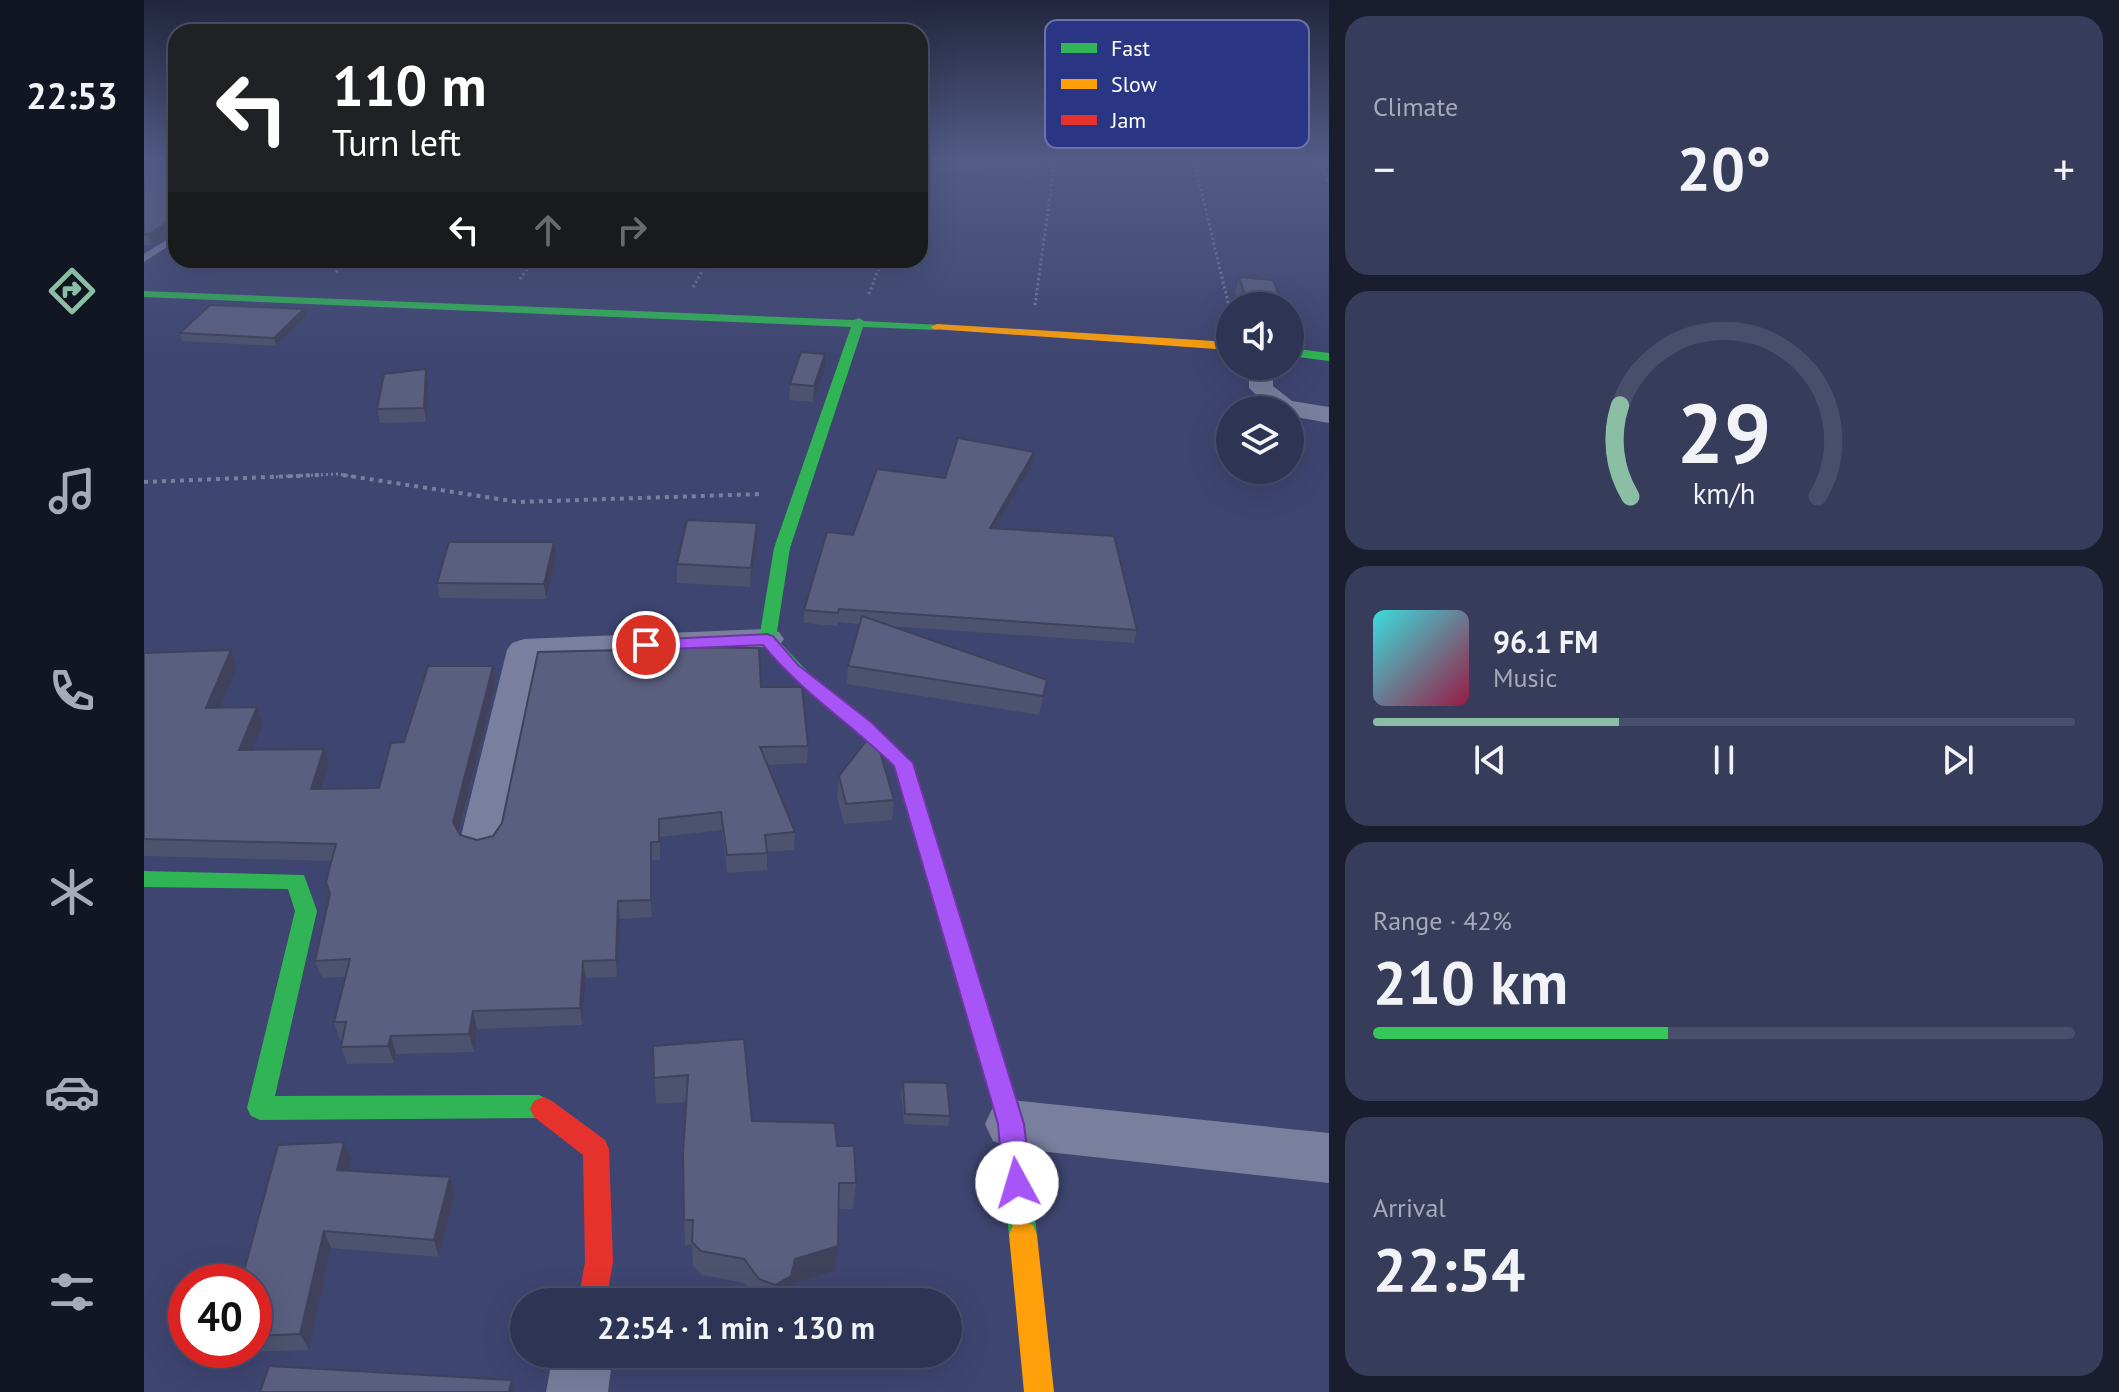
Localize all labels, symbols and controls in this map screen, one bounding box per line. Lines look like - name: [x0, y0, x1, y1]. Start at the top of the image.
- legend: [1045, 20, 1309, 148]
- text: Fast: [1111, 34, 1151, 62]
- text: 110 m: [332, 49, 487, 121]
- icon: left: [200, 56, 304, 160]
- text: Slow: [1111, 70, 1157, 98]
- text: 22:53: [26, 72, 118, 119]
- text: Climate: [1373, 90, 1458, 123]
- text: Jam: [1110, 106, 1146, 134]
- text: Turn left: [332, 119, 461, 166]
- text: 20°: [1677, 129, 1771, 207]
- text: −: [1373, 140, 1395, 197]
- text: +: [2053, 140, 2075, 197]
- icon: left: [442, 208, 486, 252]
- icon: ahead: [526, 208, 570, 252]
- icon: right: [610, 208, 654, 252]
- icon: directions: [44, 263, 100, 319]
- map controls: [1216, 292, 1304, 484]
- button: sound: [1216, 292, 1304, 380]
- text: 29: [1677, 377, 1771, 485]
- button: layers: [1216, 396, 1304, 484]
- icon: music: [44, 463, 100, 519]
- text: km/h: [1693, 475, 1755, 512]
- pin: [612, 611, 680, 679]
- text: 96.1 FM: [1493, 622, 1598, 661]
- icon: arrive: [624, 623, 668, 667]
- text: Music: [1493, 661, 1557, 694]
- icon: phone: [44, 663, 100, 719]
- icon: previous: [1468, 738, 1512, 782]
- icon: pause: [1702, 738, 1746, 782]
- icon: next: [1936, 738, 1980, 782]
- icon: climate: [44, 864, 100, 920]
- text: Range · 42%: [1373, 904, 1512, 937]
- text: 210 km: [1373, 943, 1568, 1021]
- icon: car: [44, 1064, 100, 1120]
- position arrow: [975, 1141, 1059, 1225]
- text: Arrival: [1373, 1191, 1446, 1224]
- text: 22:54: [1373, 1230, 1525, 1308]
- icon: filters: [44, 1264, 100, 1320]
- speed limit sign: 40: [168, 1264, 272, 1368]
- text: 22:54 · 1 min · 130 m: [597, 1308, 875, 1347]

